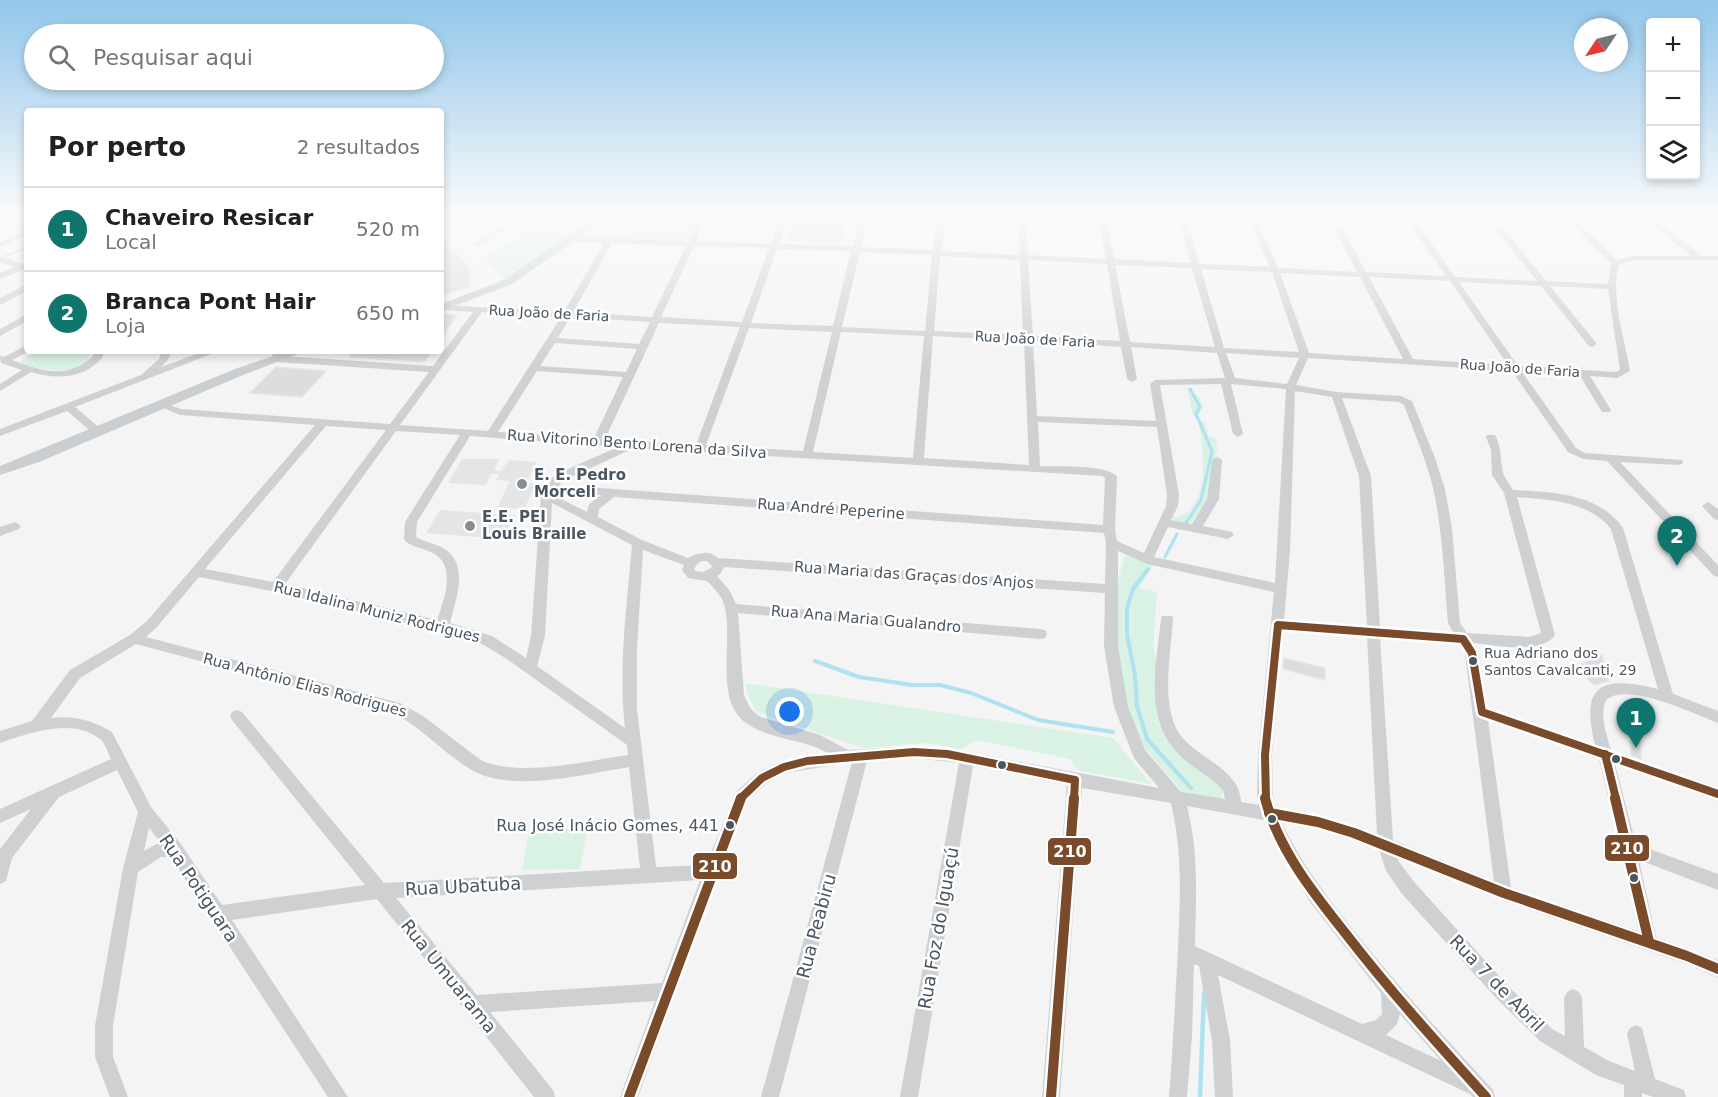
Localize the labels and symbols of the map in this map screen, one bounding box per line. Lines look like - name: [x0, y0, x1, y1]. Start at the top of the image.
- north arrow: [1574, 18, 1628, 72]
- street label: Rua João de Faria: [488, 302, 610, 324]
- street label: Rua João de Faria: [974, 328, 1096, 350]
- street label: Rua João de Faria: [1459, 356, 1581, 380]
- street label: Rua Vitorino Bento Lorena da Silva: [507, 426, 767, 462]
- place label: E. E. Pedro Morceli: [534, 466, 626, 501]
- marker: E. E. Pedro Morceli: [515, 477, 529, 491]
- street label: Rua André Peperine: [757, 495, 905, 523]
- place label: E.E. PEI Louis Braille: [482, 508, 586, 543]
- pin: 2: [1658, 516, 1696, 566]
- marker: E.E. PEI Louis Braille: [463, 519, 477, 533]
- street label: Rua Maria das Graças dos Anjos: [794, 558, 1035, 592]
- street label: Rua Idalina Muniz Rodrigues: [272, 578, 482, 646]
- street label: Rua Ana Maria Gualandro: [770, 602, 962, 636]
- place label: Rua Adriano dos Santos Cavalcanti, 29: [1484, 645, 1637, 678]
- street label: Rua Antônio Elias Rodrigues: [201, 649, 409, 721]
- marker: Rua Adriano dos Santos Cavalcanti, 29: [1467, 655, 1479, 667]
- your location: [775, 697, 804, 726]
- pin: 1: [1616, 698, 1656, 748]
- unlabelled marker: [1610, 753, 1622, 765]
- unlabelled marker: [996, 759, 1008, 771]
- unlabelled marker: [1266, 813, 1278, 825]
- place label: Rua José Inácio Gomes, 441: [496, 816, 719, 835]
- marker: Rua José Inácio Gomes, 441: [724, 819, 736, 831]
- street label: Rua Potiguara: [155, 830, 243, 946]
- line badge: 210: [1604, 834, 1650, 862]
- line badge: 210: [1047, 837, 1092, 866]
- text: 210: [1610, 839, 1644, 858]
- text: 210: [1053, 842, 1087, 861]
- street label: Rua Foz do Iguaçú: [913, 845, 963, 1011]
- line badge: 210: [692, 852, 738, 880]
- text: 210: [698, 857, 732, 876]
- street label: Rua Peabiru: [792, 871, 840, 981]
- street label: Rua Ubatuba: [404, 872, 522, 900]
- unlabelled marker: [1628, 872, 1640, 884]
- street label: Rua Umuarama: [397, 915, 501, 1037]
- street label: Rua 7 de Abril: [1446, 930, 1548, 1036]

